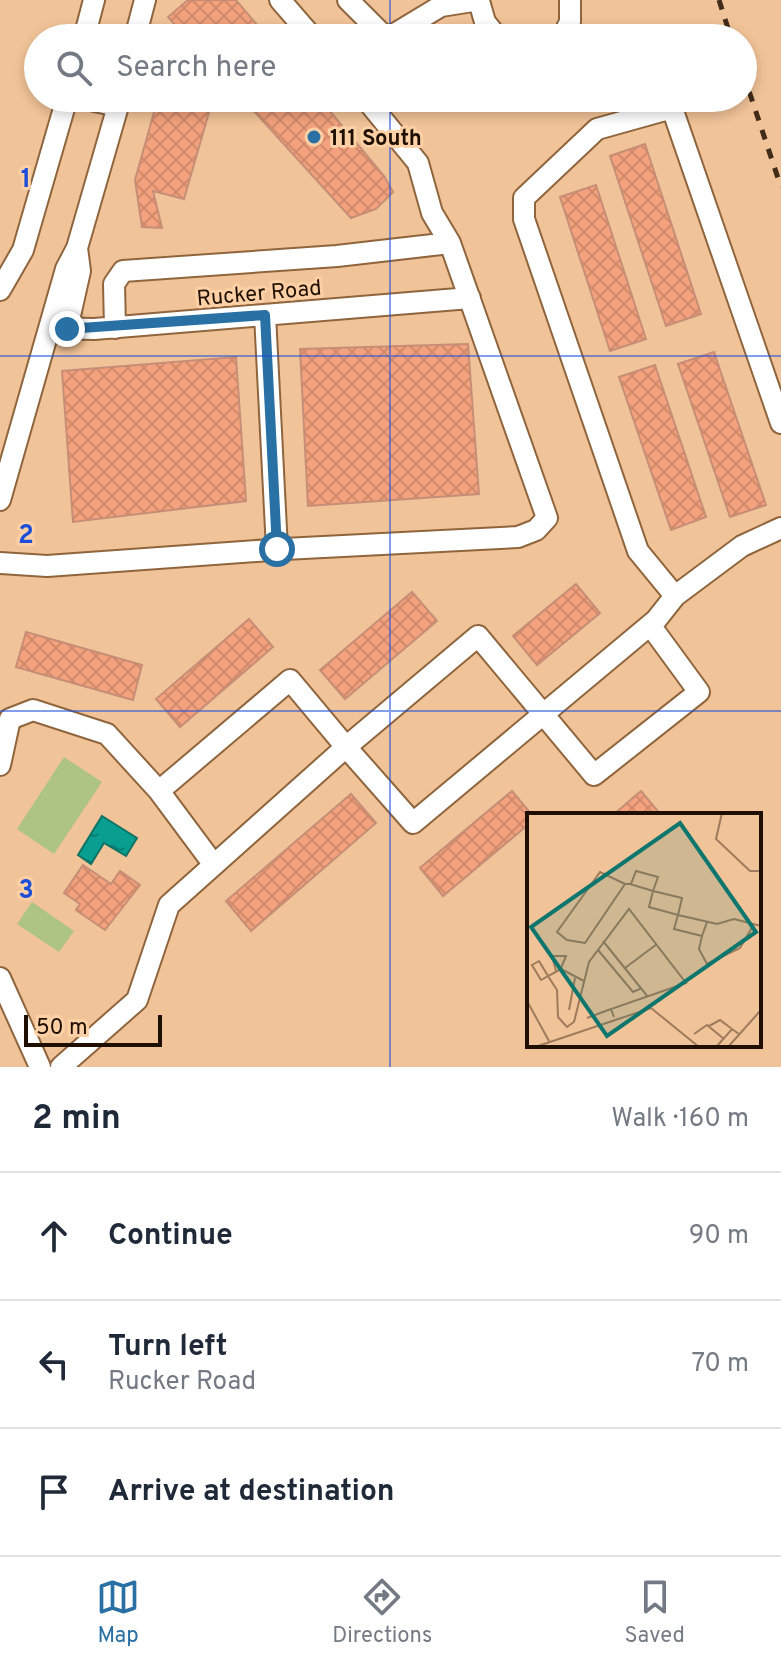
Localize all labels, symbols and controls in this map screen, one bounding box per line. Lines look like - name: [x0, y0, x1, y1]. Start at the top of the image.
- search box: [24, 24, 757, 112]
- icon: search: [52, 46, 96, 90]
- text: Search here: [116, 50, 276, 87]
- place label: 111 South: [330, 126, 422, 153]
- marker: 111 South: [305, 128, 323, 146]
- text: 1: [21, 164, 31, 197]
- street label: Rucker Road: [196, 276, 323, 313]
- route end: [49, 311, 85, 347]
- text: 2: [18, 520, 34, 553]
- route start: [259, 531, 295, 567]
- inset map: [527, 813, 761, 1047]
- text: 3: [18, 875, 34, 908]
- scale bar: [24, 1011, 162, 1047]
- text: 50 m: [36, 1015, 88, 1042]
- text: 2 min: [32, 1098, 121, 1141]
- text: Walk · 160 m: [611, 1103, 749, 1136]
- icon: ahead: [32, 1214, 76, 1258]
- text: Continue: [108, 1218, 233, 1255]
- text: 90 m: [689, 1220, 749, 1253]
- text: Turn left: [108, 1329, 228, 1366]
- icon: left: [32, 1342, 76, 1386]
- text: 70 m: [691, 1348, 749, 1381]
- text: Rucker Road: [108, 1366, 256, 1399]
- icon: arrive: [32, 1470, 76, 1514]
- text: Arrive at destination: [108, 1474, 394, 1511]
- tab: Map: [96, 1575, 140, 1650]
- tab: Directions: [332, 1575, 432, 1650]
- tab: Saved: [624, 1575, 685, 1650]

